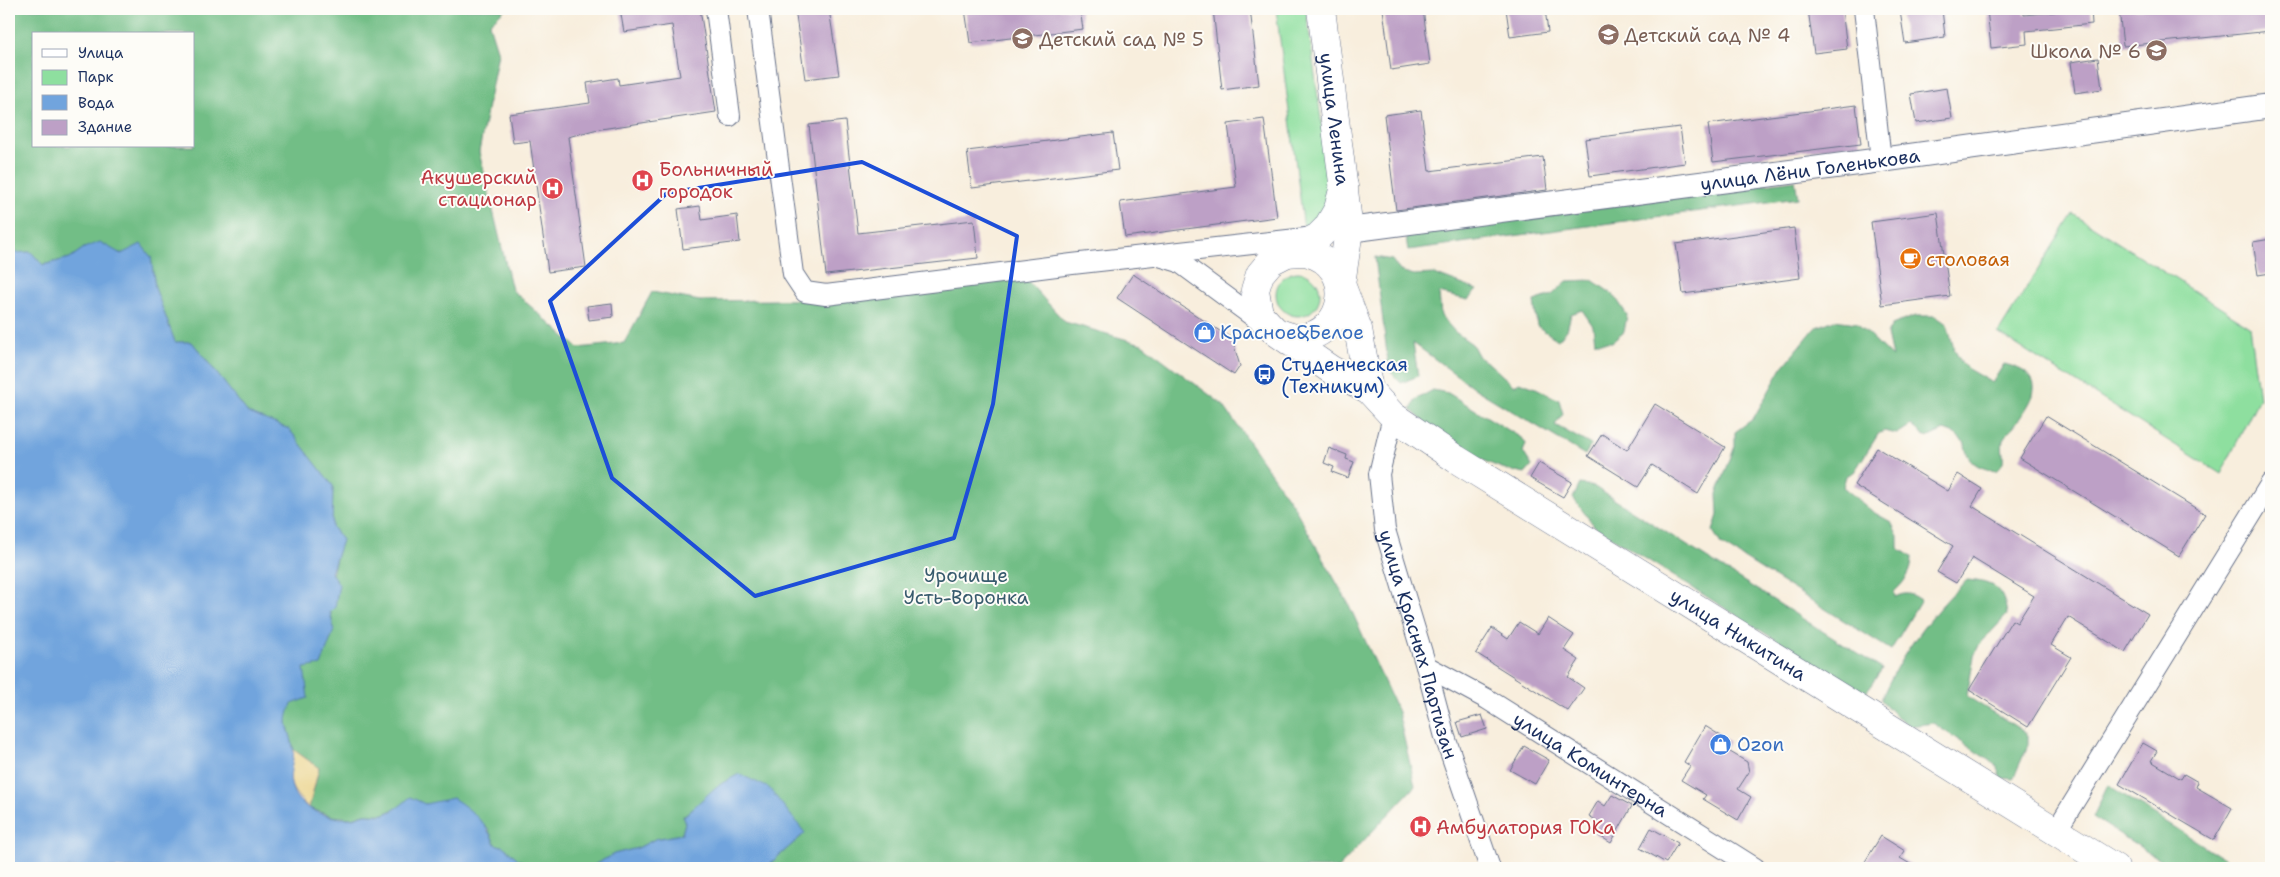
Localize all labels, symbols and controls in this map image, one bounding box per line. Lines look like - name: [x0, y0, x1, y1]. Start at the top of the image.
- school or university icon: Детский сад № 4: [1596, 23, 1620, 47]
- place label: Детский сад № 4: [1624, 23, 1790, 48]
- school or university icon: Детский сад № 5: [1011, 27, 1035, 51]
- place label: Детский сад № 5: [1039, 27, 1204, 52]
- legend: [32, 32, 195, 148]
- place label: Школа № 6: [2030, 39, 2141, 64]
- school or university icon: Школа № 6: [2145, 39, 2169, 63]
- text: Улица: [78, 43, 124, 63]
- street label: улица Ленина: [1314, 51, 1355, 187]
- text: Парк: [78, 67, 114, 87]
- text: Вода: [78, 93, 115, 113]
- text: Здание: [78, 117, 132, 137]
- street label: улица Лёни Голенькова: [1699, 143, 1922, 197]
- place label: Больничный городок: [659, 157, 773, 204]
- place label: Акушерский стационар: [421, 165, 537, 212]
- hospital icon: Больничный городок: [631, 168, 655, 192]
- hospital icon: Акушерский стационар: [541, 176, 565, 200]
- cafe icon: столовая: [1898, 247, 1922, 271]
- place label: столовая: [1926, 247, 2010, 272]
- shop icon: Красное&Белое: [1192, 320, 1216, 344]
- place label: Красное&Белое: [1220, 320, 1364, 345]
- place label: Студенческая (Техникум): [1281, 352, 1408, 399]
- bus stop icon: Студенческая (Техникум): [1253, 363, 1277, 387]
- street label: улица Красных Партизан: [1373, 527, 1464, 762]
- park label: Урочище Усть-Воронка: [903, 563, 1029, 610]
- street label: улица Никитина: [1665, 583, 1811, 687]
- street label: улица Коминтерна: [1508, 707, 1673, 823]
- shop icon: Ozon: [1709, 732, 1733, 756]
- place label: Ozon: [1737, 732, 1784, 757]
- hospital icon: Амбулатория ГОКа: [1408, 815, 1432, 839]
- place label: Амбулатория ГОКа: [1436, 815, 1615, 840]

